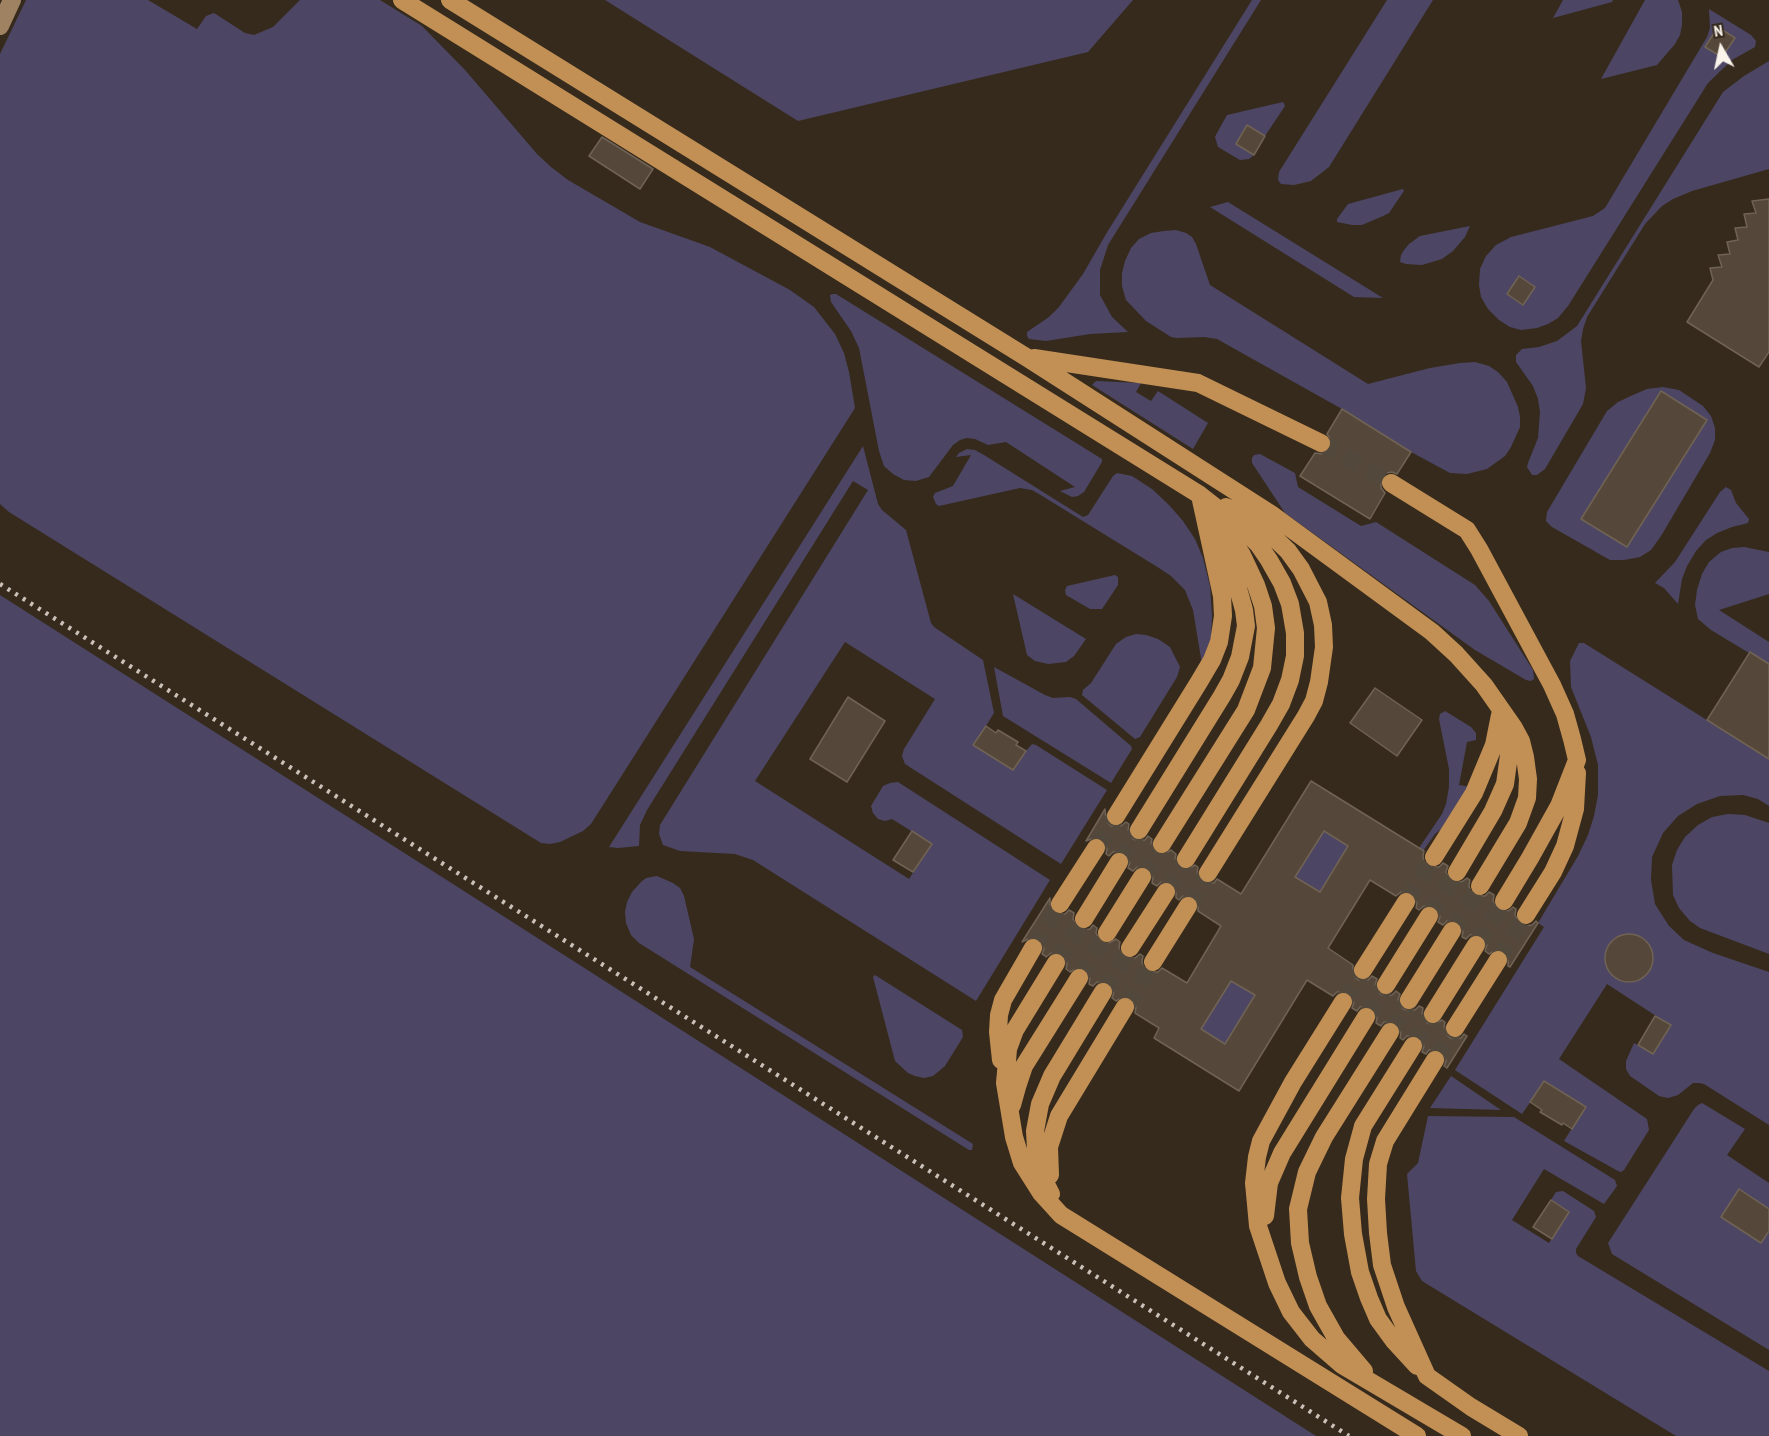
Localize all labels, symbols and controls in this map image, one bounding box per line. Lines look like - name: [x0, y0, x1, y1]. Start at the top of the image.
- north arrow: [1691, 18, 1751, 78]
- text: N: [1712, 20, 1724, 41]

